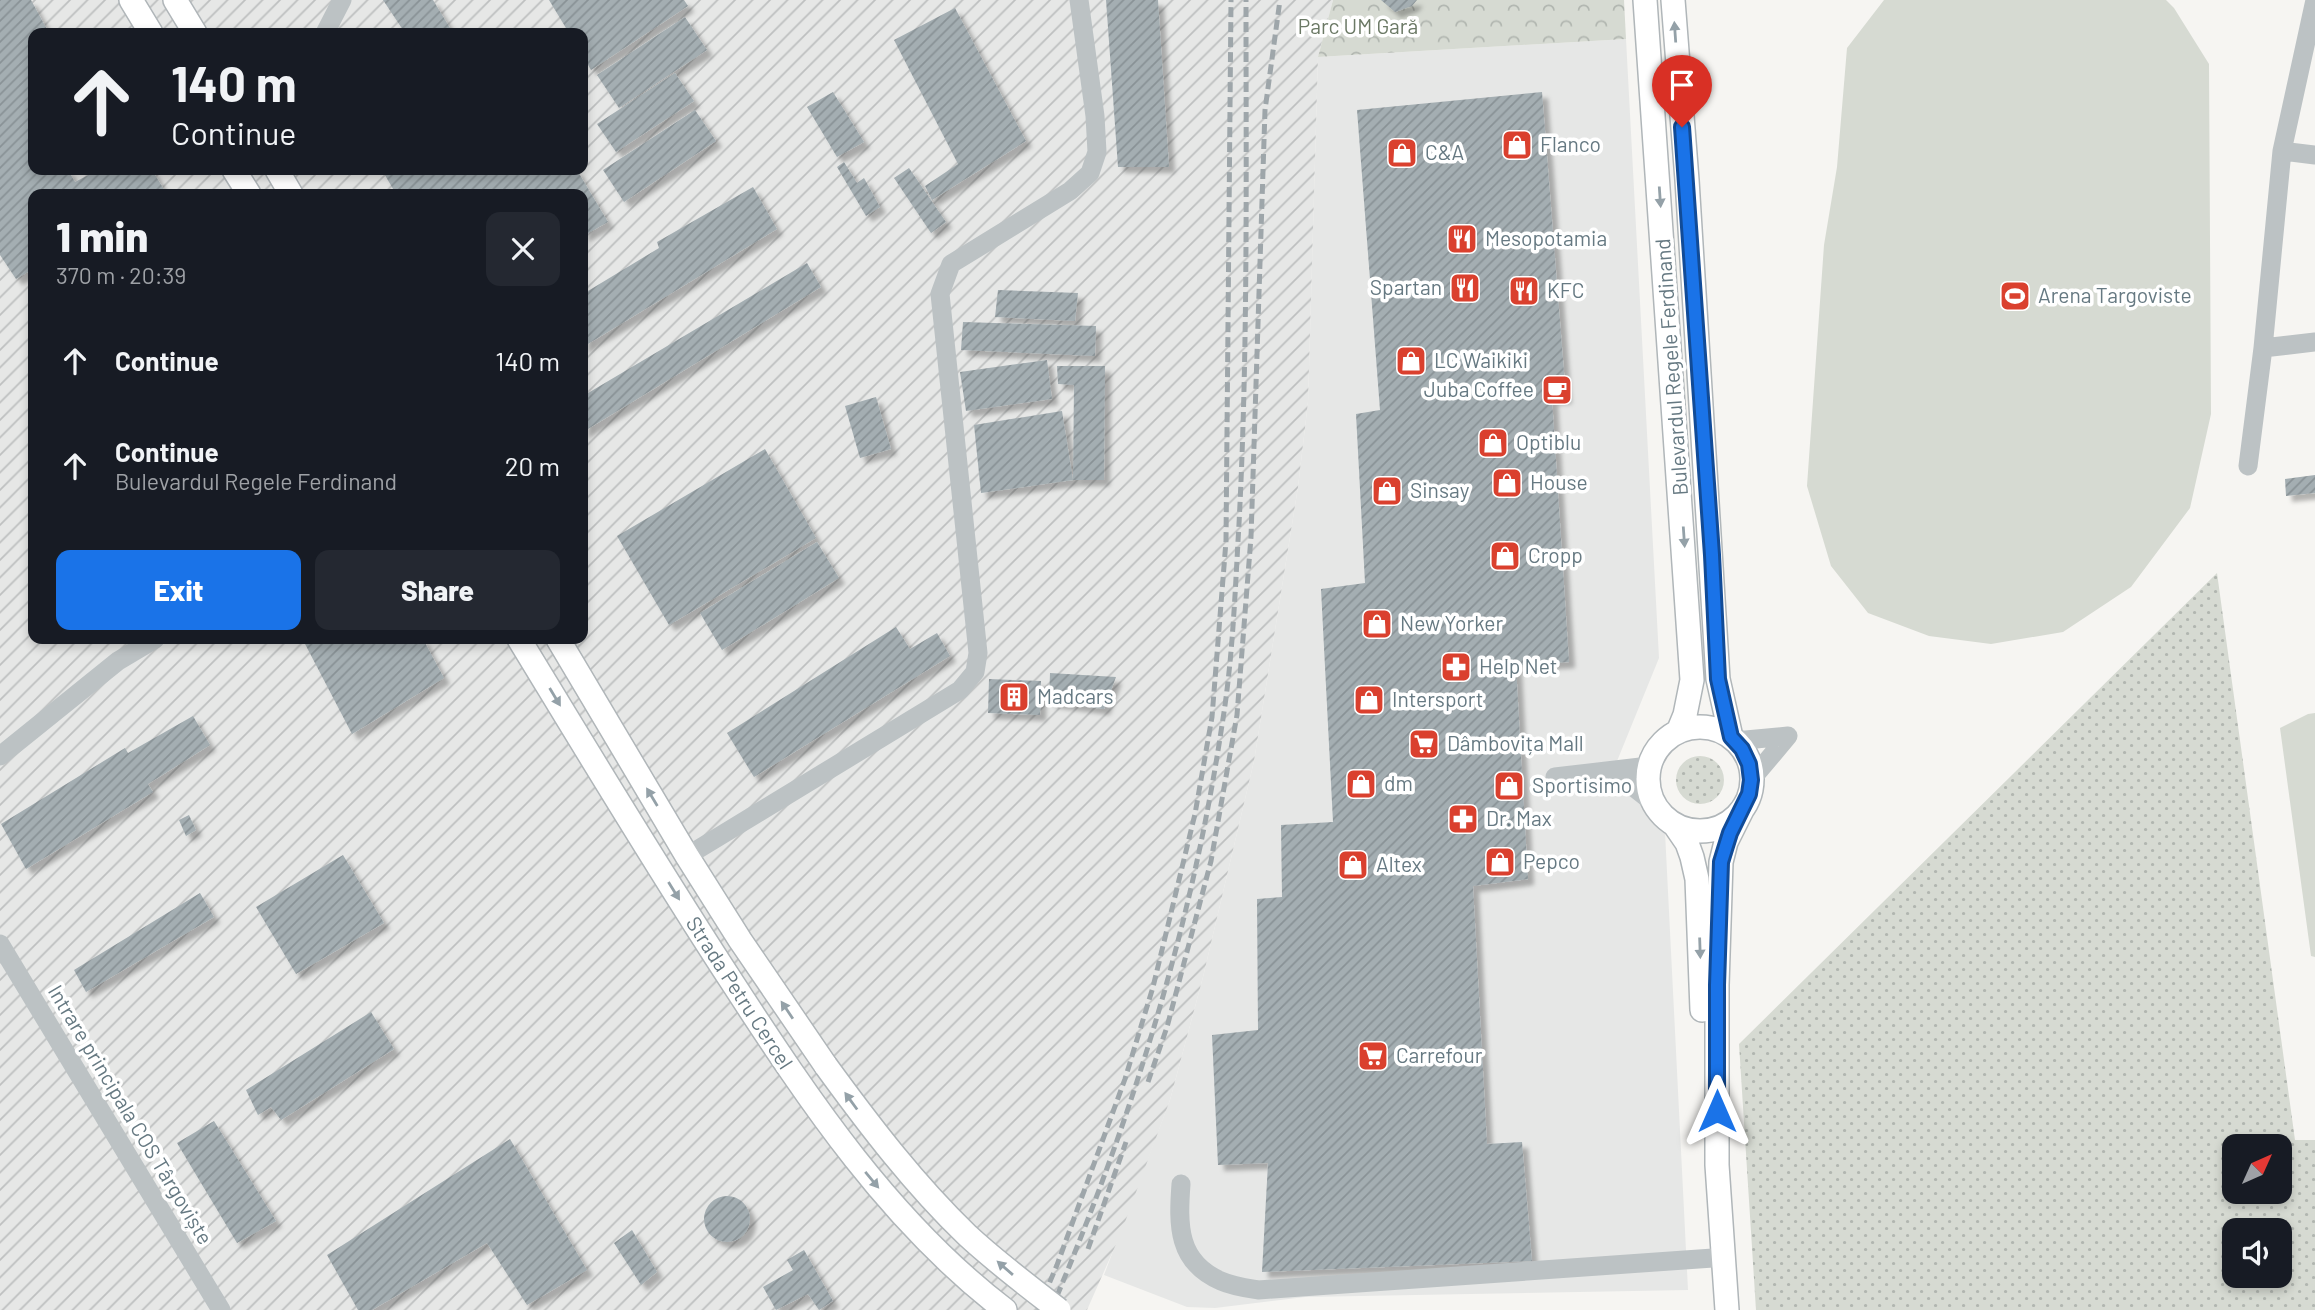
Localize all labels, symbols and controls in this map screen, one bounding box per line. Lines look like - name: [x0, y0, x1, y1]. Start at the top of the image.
- park label: Parc UM Gară: [1298, 13, 1418, 38]
- one-way arrow: [1669, 21, 1680, 43]
- text: 140 m: [171, 53, 297, 112]
- pin: [1652, 55, 1712, 127]
- icon: ahead: [56, 56, 147, 147]
- icon: arrive: [1663, 66, 1701, 104]
- text: Continue: [171, 113, 296, 151]
- shop icon: Flanco: [1500, 128, 1534, 162]
- place label: Flanco: [1540, 131, 1601, 156]
- shop icon: C&A: [1385, 136, 1419, 170]
- place label: C&A: [1425, 139, 1465, 164]
- one-way arrow: [1655, 186, 1666, 208]
- text: 1 min: [56, 210, 148, 260]
- button: close: [486, 212, 560, 286]
- restaurant icon: Mesopotamia: [1445, 222, 1479, 256]
- place label: Mesopotamia: [1485, 225, 1607, 250]
- street label: Bulevardul Regele Ferdinand: [1649, 238, 1692, 496]
- text: 370 m · 20:39: [56, 261, 186, 289]
- restaurant icon: Spartan: [1448, 271, 1482, 305]
- place label: Spartan: [1370, 274, 1442, 299]
- restaurant icon: KFC: [1507, 274, 1541, 308]
- place label: KFC: [1547, 277, 1584, 302]
- sports icon: Arena Targoviste: [1998, 279, 2032, 313]
- place label: Arena Targoviste: [2038, 282, 2192, 307]
- icon: ahead: [56, 342, 94, 380]
- shop icon: LC Waikiki: [1394, 344, 1428, 378]
- text: Continue: [115, 345, 219, 376]
- text: 140 m: [495, 345, 560, 376]
- place label: LC Waikiki: [1434, 347, 1528, 372]
- cafe icon: Juba Coffee: [1540, 373, 1574, 407]
- place label: Juba Coffee: [1424, 376, 1534, 401]
- shop icon: Optiblu: [1476, 426, 1510, 460]
- place label: Optiblu: [1516, 429, 1581, 454]
- text: Continue: [115, 436, 219, 467]
- icon: ahead: [56, 447, 94, 485]
- text: 20 m: [505, 450, 560, 481]
- shop icon: House: [1490, 466, 1524, 500]
- text: Bulevardul Regele Ferdinand: [115, 467, 397, 495]
- place label: House: [1530, 469, 1588, 494]
- shop icon: Sinsay: [1370, 474, 1404, 508]
- place label: Sinsay: [1410, 477, 1470, 502]
- one-way arrow: [1679, 526, 1690, 548]
- shop icon: Cropp: [1488, 539, 1522, 573]
- place label: Cropp: [1528, 542, 1583, 567]
- button: Exit: [56, 550, 301, 630]
- button: Share: [315, 550, 560, 630]
- shop icon: New Yorker: [1360, 607, 1394, 641]
- place label: New Yorker: [1400, 610, 1503, 635]
- pharmacy icon: Help Net: [1439, 650, 1473, 684]
- place label: Help Net: [1479, 653, 1557, 678]
- building icon: Madcars: [997, 680, 1031, 714]
- place label: Madcars: [1037, 683, 1114, 708]
- shop icon: Intersport: [1352, 683, 1386, 717]
- place label: Intersport: [1392, 686, 1483, 711]
- one-way arrow: [548, 688, 561, 707]
- supermarket icon: Dâmbovița Mall: [1407, 727, 1441, 761]
- place label: Dâmbovița Mall: [1447, 730, 1584, 755]
- shop icon: dm: [1344, 767, 1378, 801]
- shop icon: Sportisimo: [1492, 769, 1526, 803]
- place label: dm: [1384, 770, 1413, 795]
- place label: Sportisimo: [1532, 772, 1632, 797]
- one-way arrow: [646, 788, 659, 807]
- pharmacy icon: Dr. Max: [1446, 802, 1480, 836]
- place label: Dr. Max: [1486, 805, 1552, 830]
- shop icon: Pepco: [1483, 845, 1517, 879]
- shop icon: Altex: [1336, 848, 1370, 882]
- place label: Pepco: [1523, 848, 1580, 873]
- place label: Altex: [1376, 851, 1422, 876]
- one-way arrow: [667, 881, 680, 901]
- street label: Strada Petru Cercel: [682, 911, 799, 1073]
- one-way arrow: [1694, 937, 1705, 959]
- street label: Intrare principala COS Târgoviște: [44, 980, 219, 1248]
- one-way arrow: [780, 1001, 794, 1019]
- supermarket icon: Carrefour: [1356, 1039, 1390, 1073]
- place label: Carrefour: [1396, 1042, 1483, 1067]
- position arrow: [1680, 1074, 1754, 1148]
- one-way arrow: [845, 1092, 859, 1110]
- north arrow: [2222, 1134, 2292, 1204]
- map controls: [2222, 1134, 2292, 1288]
- one-way arrow: [864, 1171, 879, 1188]
- button: sound: [2222, 1218, 2292, 1288]
- one-way arrow: [997, 1261, 1014, 1276]

